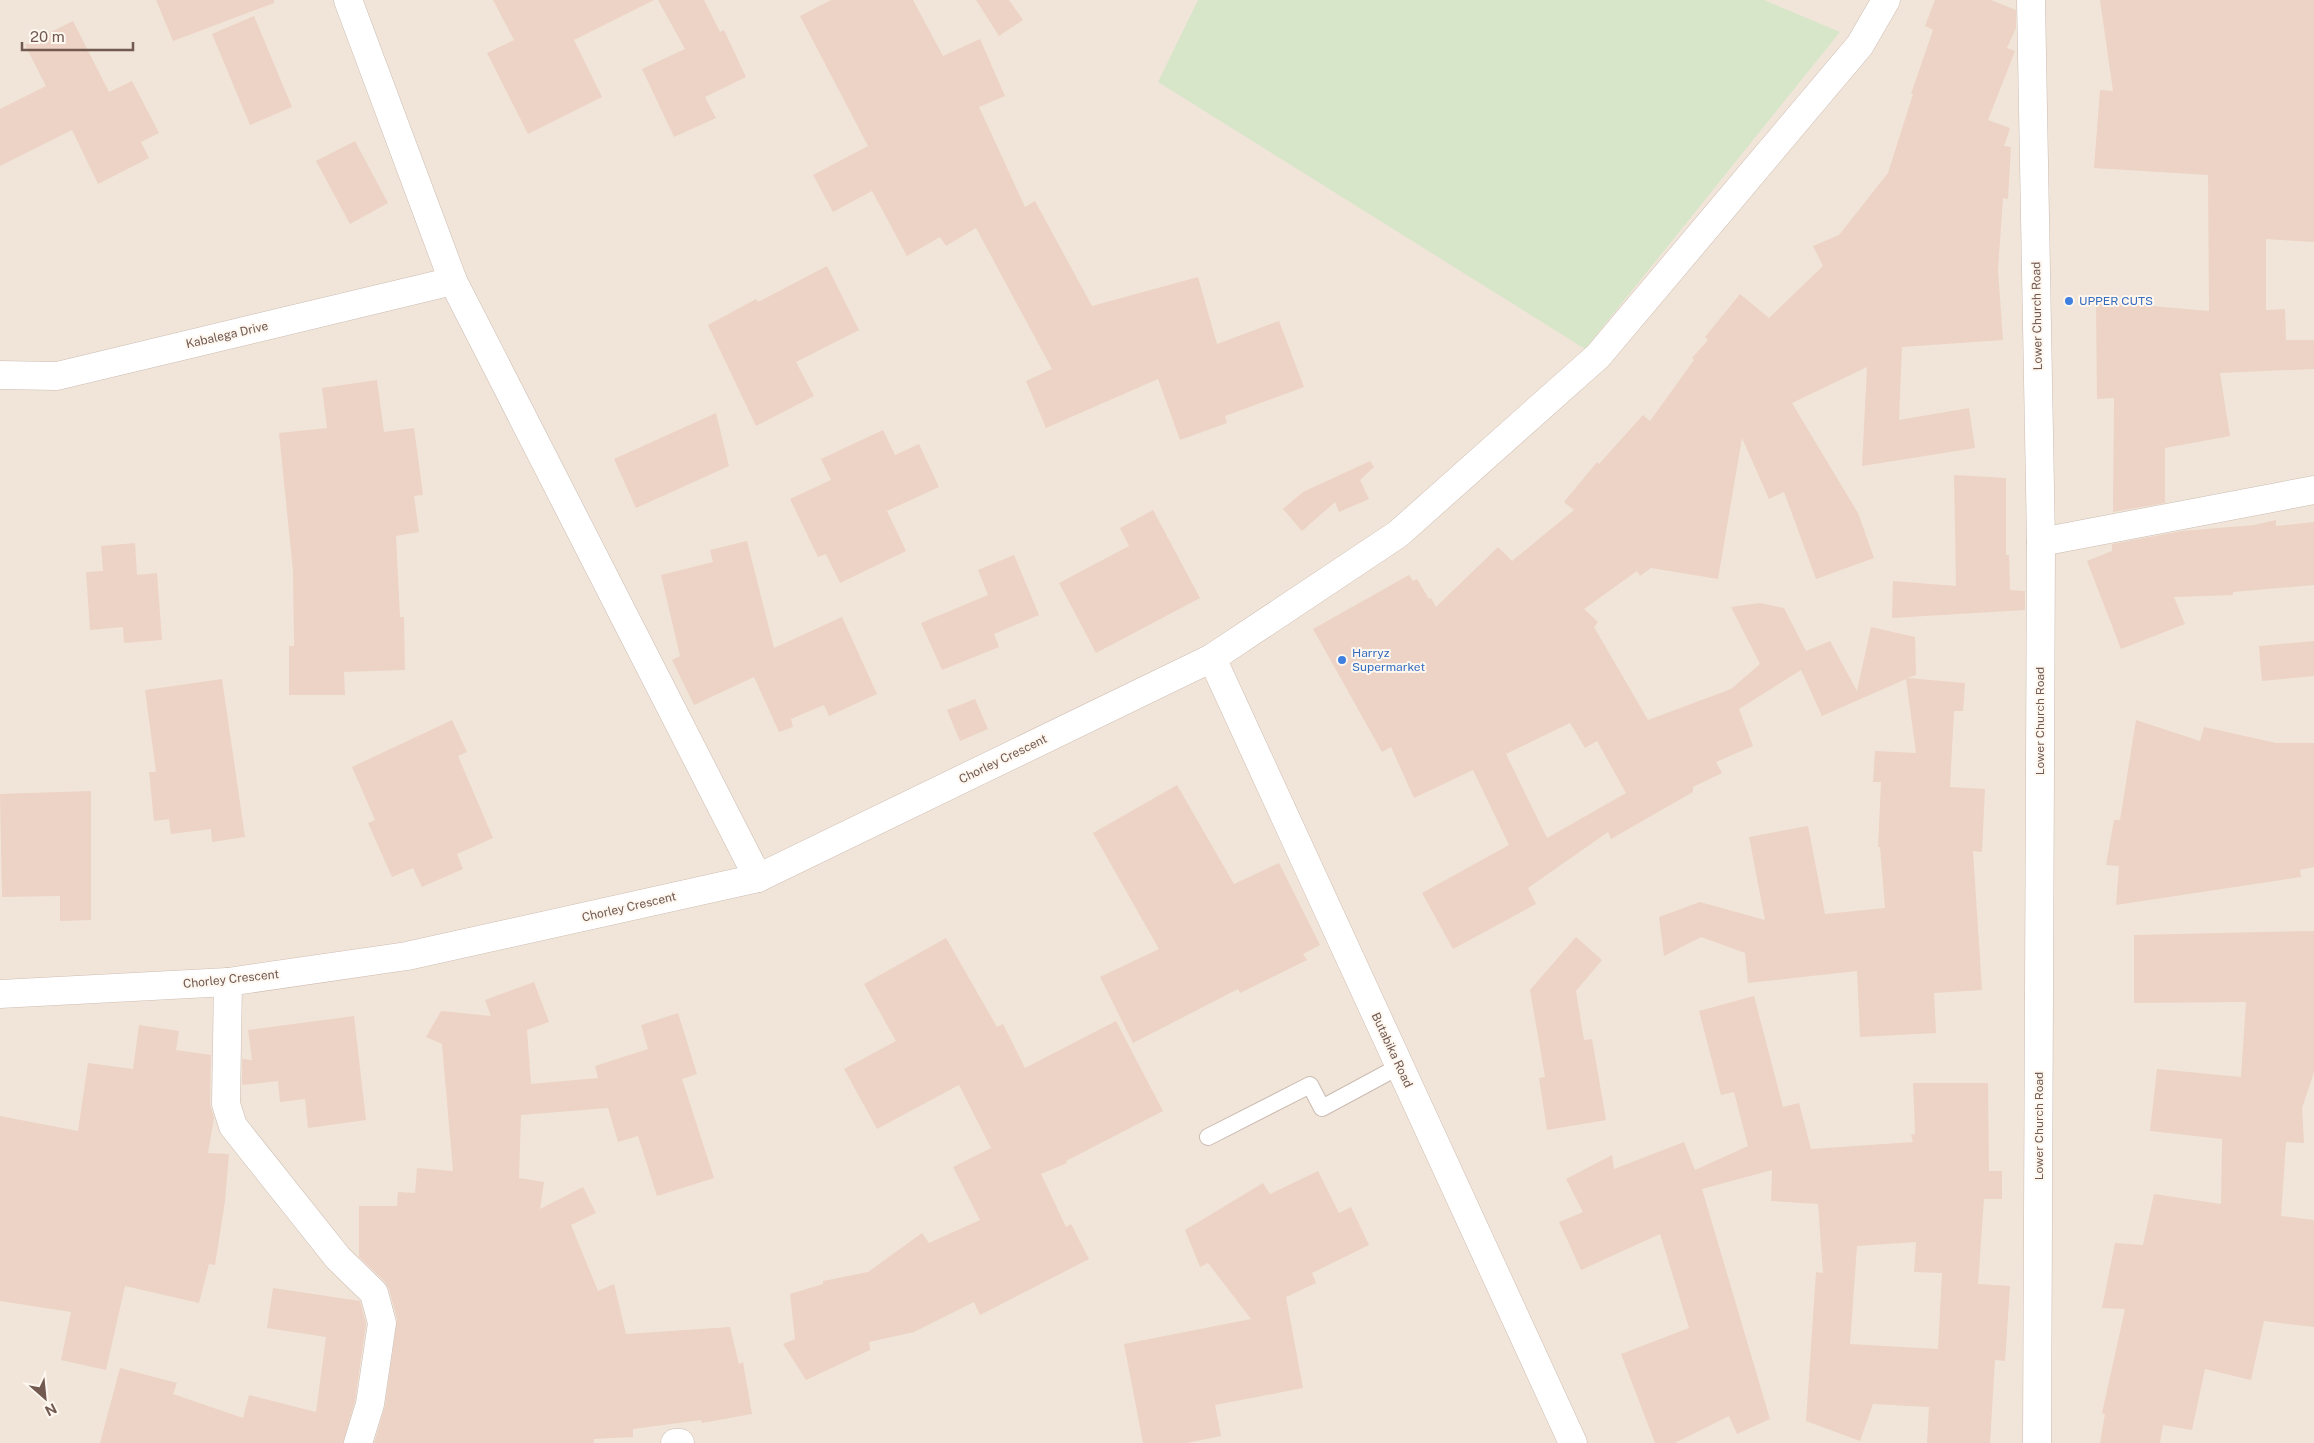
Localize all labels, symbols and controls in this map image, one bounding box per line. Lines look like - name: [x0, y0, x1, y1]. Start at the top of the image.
- scale bar: [22, 20, 134, 52]
- text: 20 m: [30, 28, 65, 45]
- street label: Lower Church Road: [2029, 262, 2045, 370]
- place label: UPPER CUTS: [2079, 294, 2153, 308]
- marker: UPPER CUTS: [2063, 295, 2075, 307]
- street label: Kabalega Drive: [184, 319, 270, 351]
- place label: Harryz Supermarket: [1352, 646, 1425, 674]
- marker: Harryz Supermarket: [1336, 654, 1348, 666]
- street label: Lower Church Road: [2033, 667, 2047, 775]
- street label: Chorley Crescent: [957, 731, 1050, 786]
- street label: Chorley Crescent: [581, 889, 678, 925]
- street label: Chorley Crescent: [182, 967, 280, 991]
- street label: Butabika Road: [1369, 1010, 1415, 1090]
- street label: Lower Church Road: [2032, 1072, 2046, 1180]
- north arrow: [20, 1373, 70, 1423]
- text: N: [42, 1400, 59, 1419]

